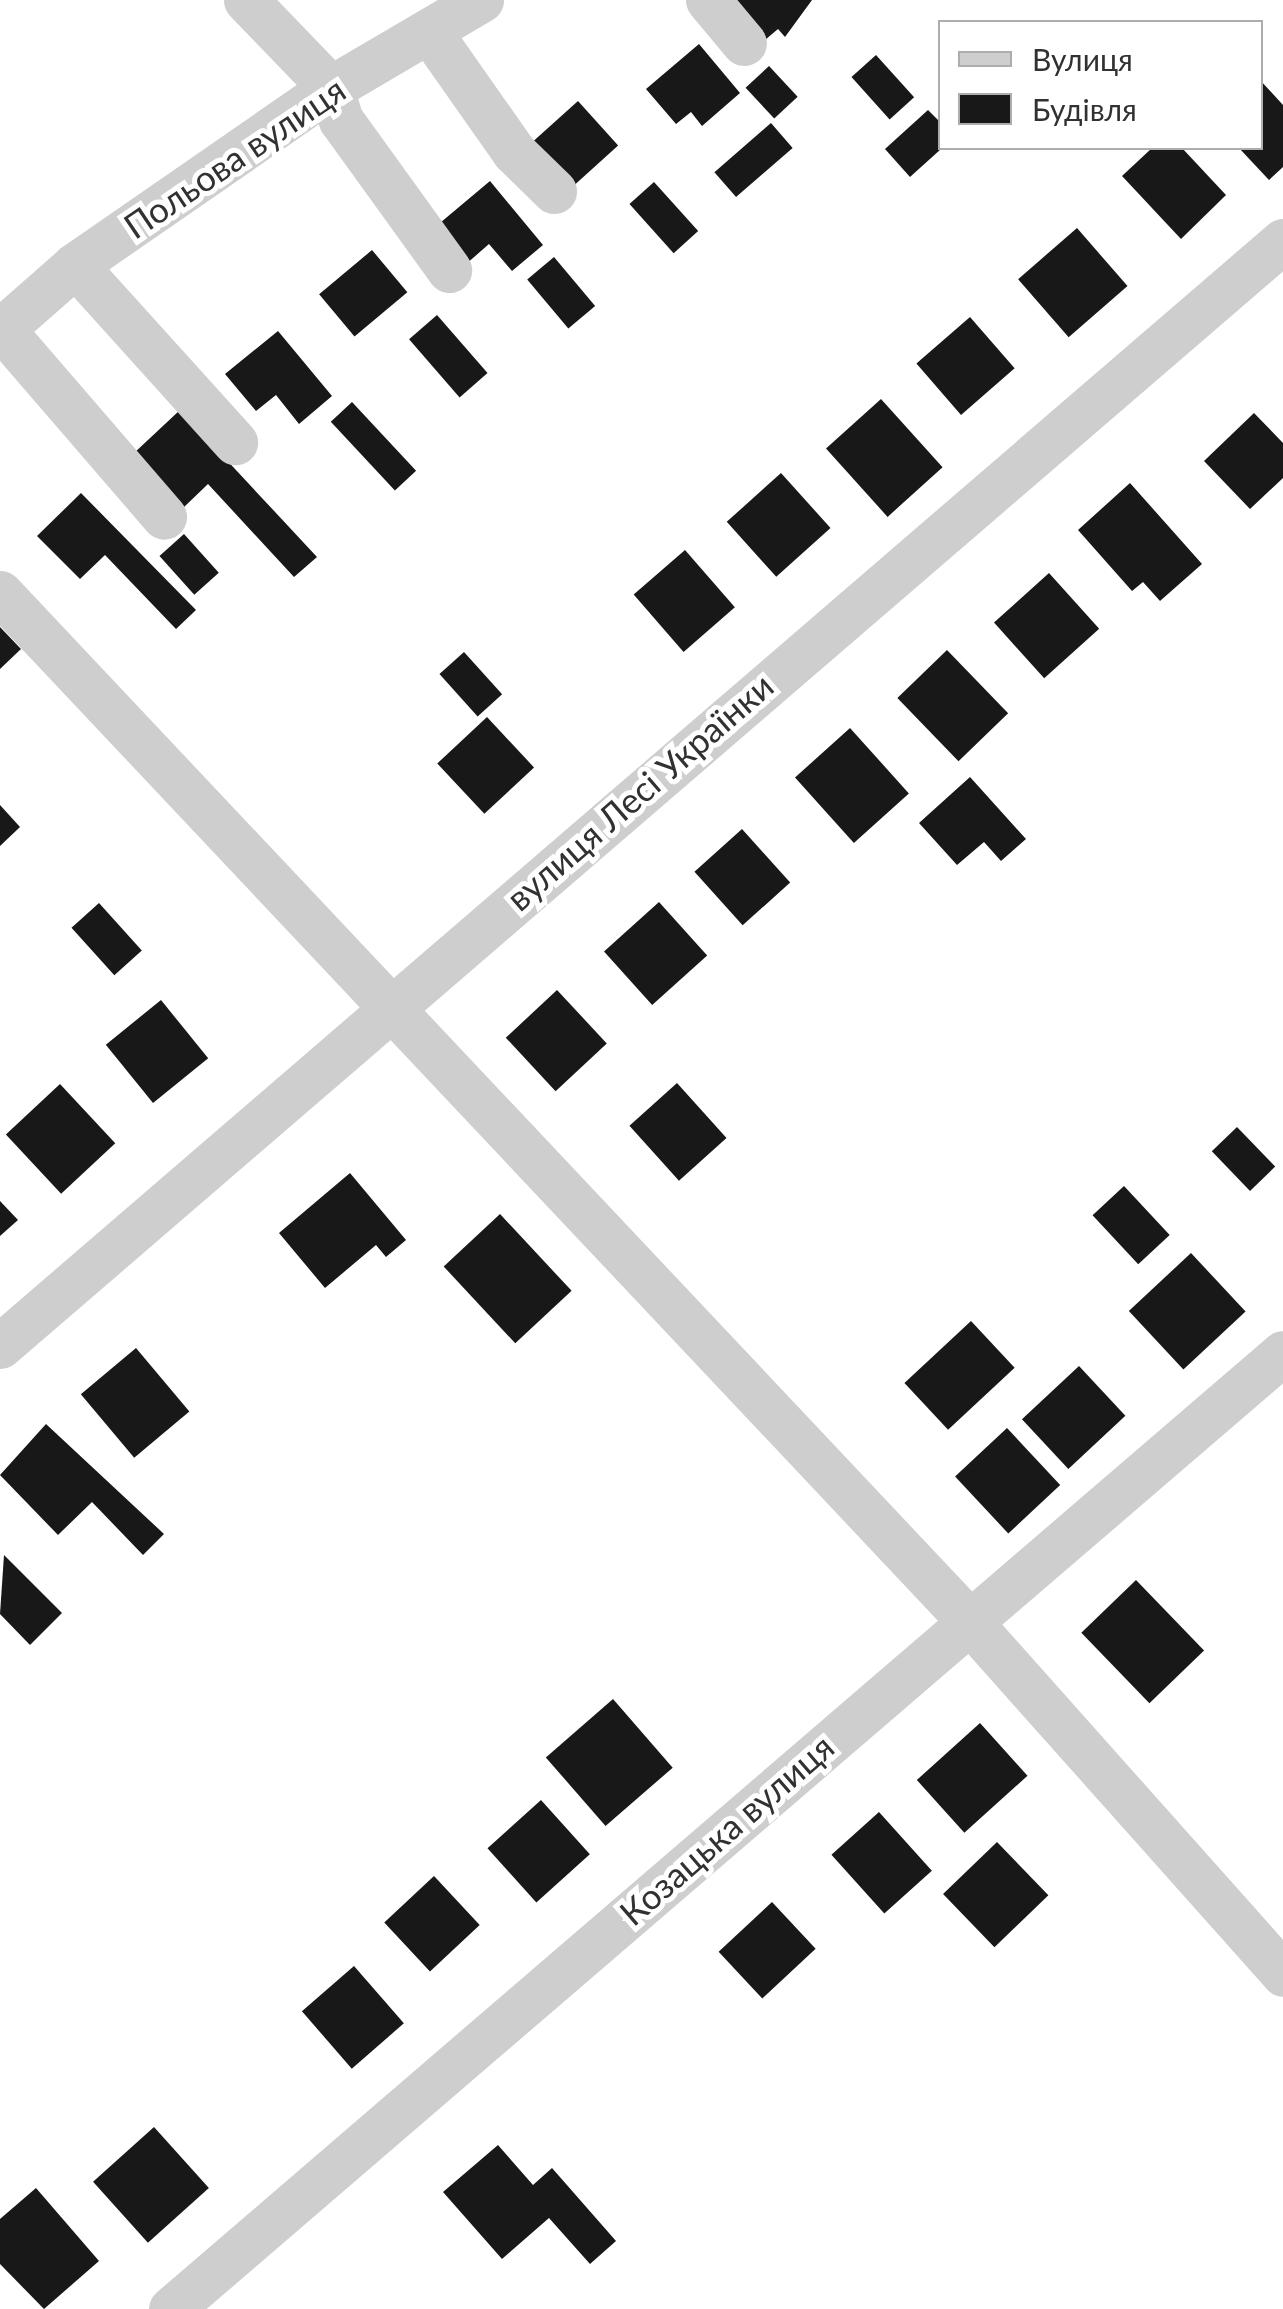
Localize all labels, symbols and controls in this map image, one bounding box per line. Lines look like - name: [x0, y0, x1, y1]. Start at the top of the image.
- legend: [938, 20, 1263, 150]
- text: Вулиця: [1032, 41, 1133, 77]
- street label: Польова вулиця: [115, 68, 353, 246]
- text: Будівля: [1032, 91, 1137, 127]
- street label: вулиця Лесі Українки: [497, 664, 781, 918]
- street label: Козацька вулиця: [611, 1725, 841, 1933]

